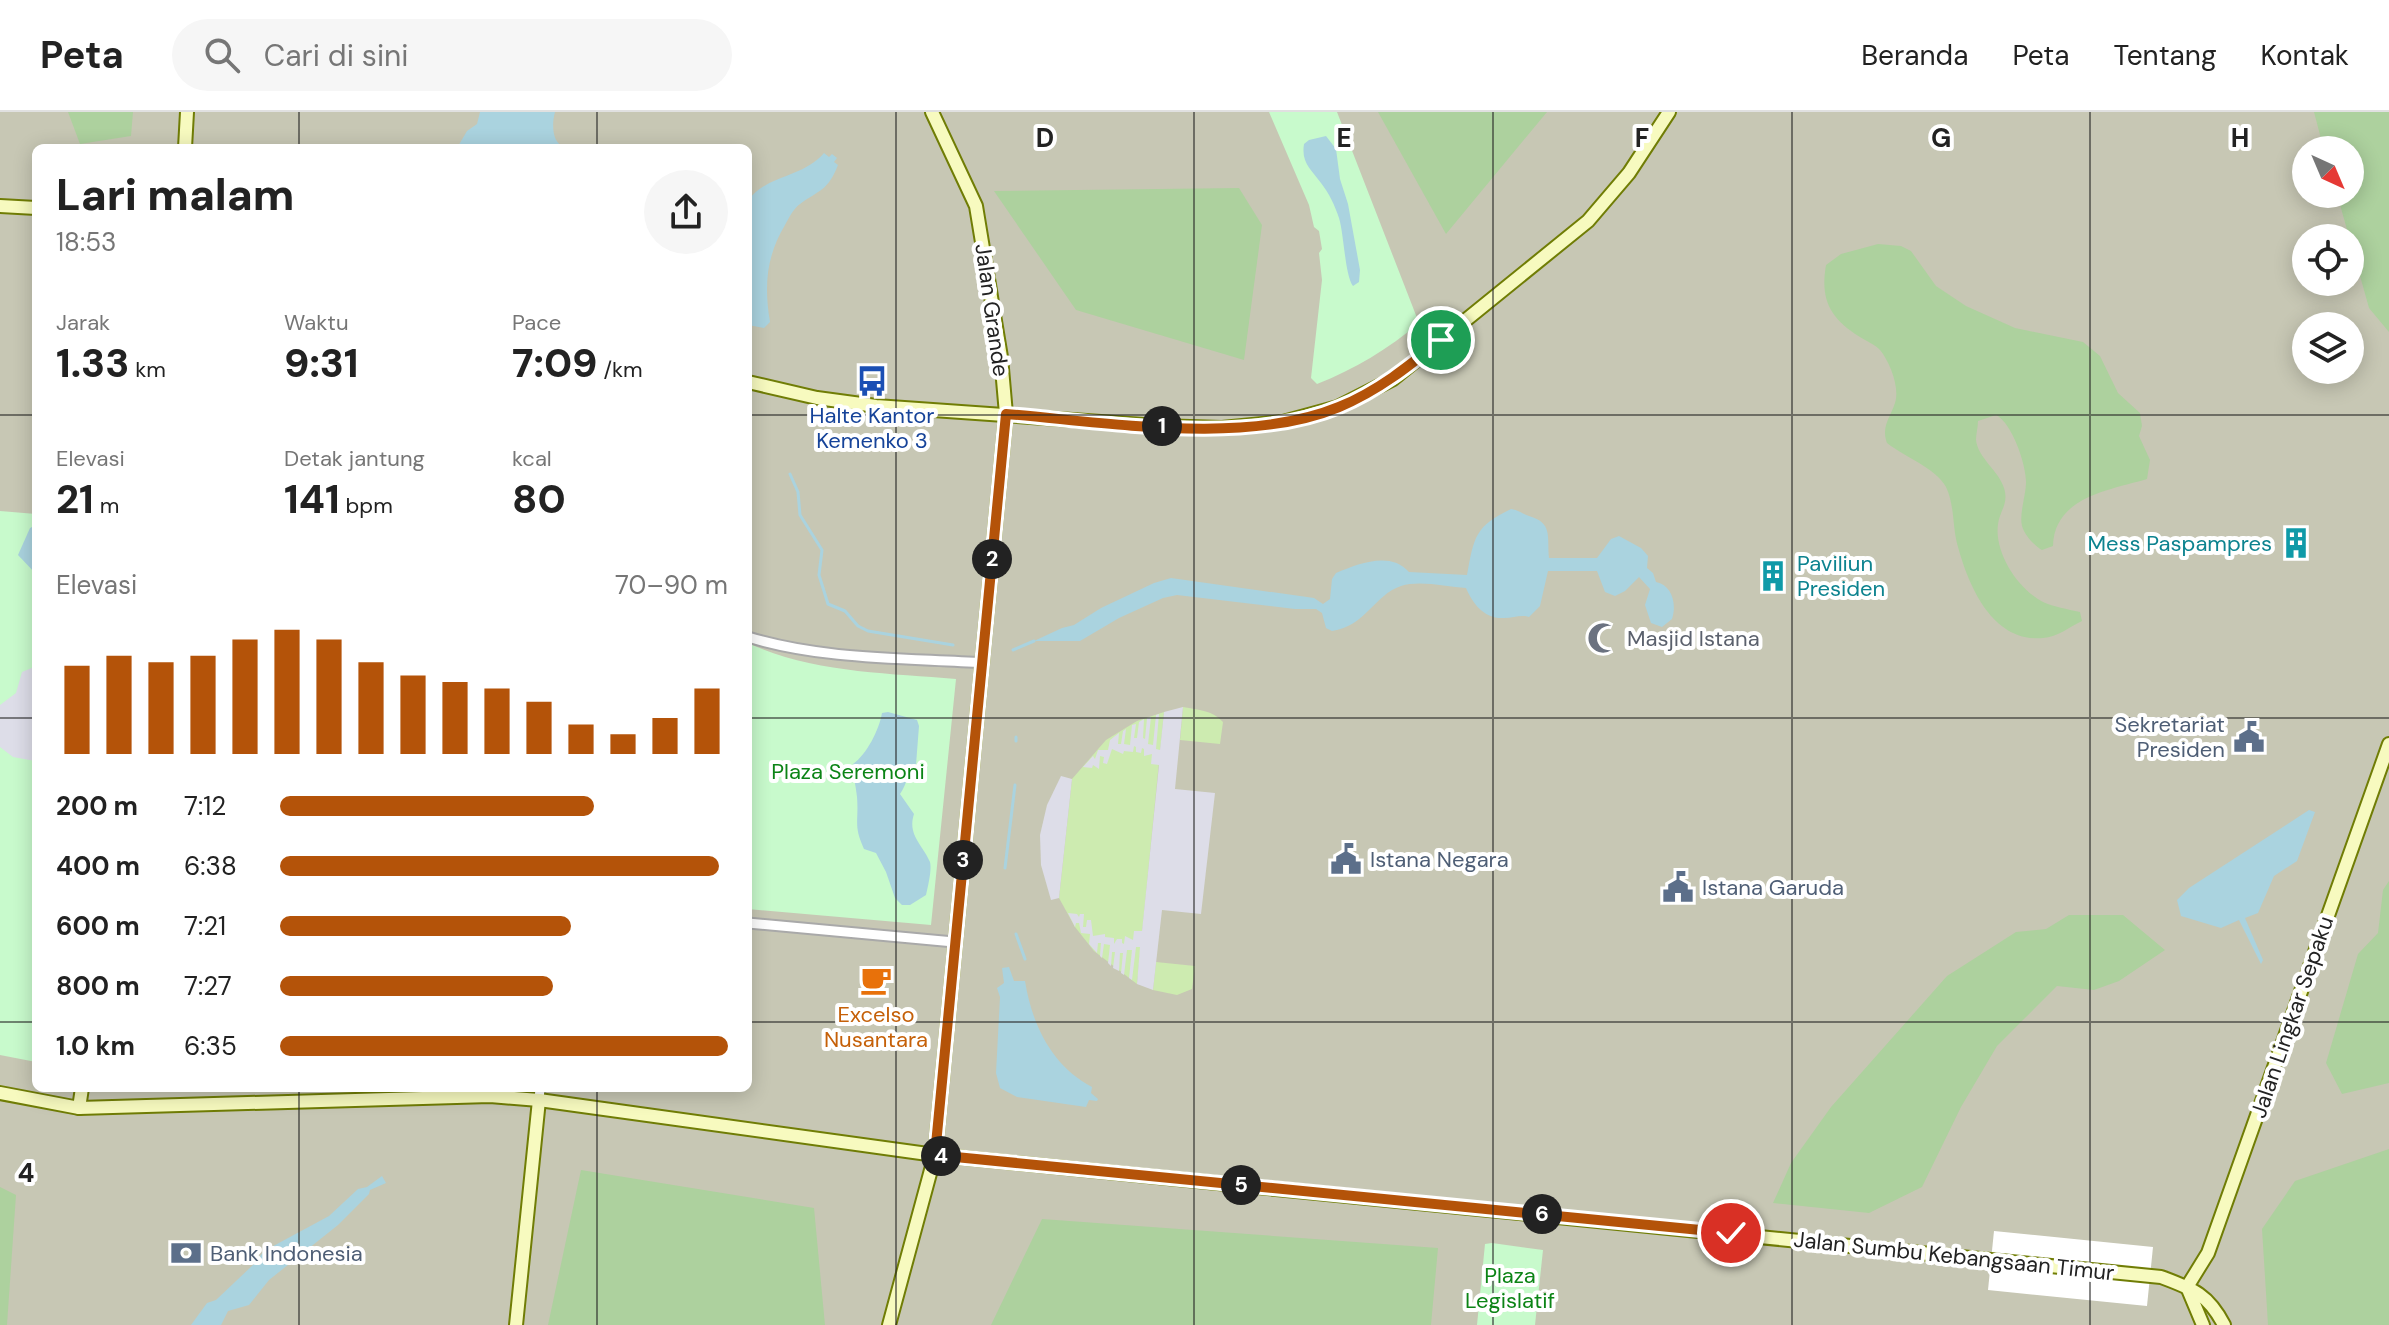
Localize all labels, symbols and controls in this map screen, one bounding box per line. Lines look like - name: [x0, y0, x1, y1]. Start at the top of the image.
- search box: [172, 19, 732, 91]
- text: Peta: [40, 30, 124, 80]
- icon: search: [200, 33, 244, 77]
- text: Cari di sini: [264, 36, 409, 75]
- text: Beranda: [1861, 37, 1968, 74]
- text: Peta: [2012, 37, 2069, 74]
- text: Tentang: [2113, 37, 2217, 74]
- text: Kontak: [2261, 37, 2349, 74]
- text: D: [1036, 121, 1054, 155]
- text: E: [1336, 121, 1352, 155]
- text: F: [1635, 121, 1649, 155]
- text: G: [1931, 121, 1951, 155]
- text: H: [2231, 121, 2249, 155]
- north arrow: [2292, 136, 2364, 208]
- map controls: [2292, 136, 2364, 384]
- text: Lari malam: [56, 166, 294, 224]
- button: share: [644, 170, 728, 254]
- button: locate: [2292, 224, 2364, 296]
- text: 18:53: [56, 225, 116, 259]
- street label: Jalan Grande: [968, 242, 1016, 378]
- pin: [1407, 306, 1475, 374]
- text: Jarak: [56, 308, 110, 337]
- text: Waktu: [284, 308, 349, 337]
- text: Pace: [512, 308, 561, 337]
- button: layers: [2292, 312, 2364, 384]
- icon: arrive: [1419, 318, 1463, 362]
- text: 1.33: [56, 337, 129, 389]
- text: 9:31: [284, 337, 358, 389]
- text: 7:09: [512, 337, 598, 389]
- text: km: [129, 355, 166, 384]
- text: /km: [598, 355, 643, 384]
- bus stop icon: Halte Kantor Kemenko 3: [855, 364, 889, 398]
- place label: Halte Kantor Kemenko 3: [810, 401, 934, 455]
- pin: 1: [1142, 406, 1182, 446]
- text: 1: [1158, 411, 1166, 440]
- text: Elevasi: [56, 444, 125, 473]
- text: Detak jantung: [284, 444, 425, 473]
- text: kcal: [512, 444, 552, 473]
- text: 21: [56, 473, 94, 525]
- text: 141: [284, 473, 340, 525]
- text: 80: [512, 473, 566, 525]
- text: m: [94, 491, 119, 520]
- text: bpm: [340, 491, 393, 520]
- building icon: Mess Paspampres: [2279, 526, 2313, 560]
- place label: Mess Paspampres: [2087, 529, 2272, 558]
- pin: 2: [972, 539, 1012, 579]
- text: 2: [986, 544, 998, 573]
- place label: Paviliun Presiden: [1797, 549, 1885, 603]
- building icon: Paviliun Presiden: [1756, 559, 1790, 593]
- text: Elevasi: [56, 568, 137, 602]
- text: 70–90 m: [615, 568, 728, 602]
- mosque icon: Masjid Istana: [1586, 621, 1620, 655]
- place label: Masjid Istana: [1627, 624, 1760, 653]
- place label: Sekretariat Presiden: [2115, 710, 2225, 764]
- public building icon: Sekretariat Presiden: [2232, 720, 2266, 754]
- park label: Plaza Seremoni: [771, 757, 925, 786]
- text: 200 m: [56, 789, 138, 823]
- text: 7:12: [184, 789, 226, 823]
- pin: 3: [943, 840, 983, 880]
- public building icon: Istana Negara: [1329, 842, 1363, 876]
- text: 3: [956, 845, 970, 874]
- place label: Istana Negara: [1370, 845, 1509, 874]
- text: 400 m: [56, 849, 140, 883]
- text: 6:38: [184, 849, 237, 883]
- public building icon: Istana Garuda: [1661, 870, 1695, 904]
- place label: Istana Garuda: [1702, 873, 1844, 902]
- text: 600 m: [56, 909, 140, 943]
- text: 7:21: [184, 909, 226, 943]
- street label: Jalan Lingkar Sepaku: [2244, 912, 2340, 1122]
- cafe icon: Excelso Nusantara: [859, 963, 893, 997]
- text: 800 m: [56, 969, 140, 1003]
- text: 7:27: [184, 969, 232, 1003]
- place label: Excelso Nusantara: [824, 1000, 928, 1054]
- text: 1.0 km: [56, 1029, 135, 1063]
- text: 6:35: [184, 1029, 237, 1063]
- pin: 4: [921, 1136, 961, 1176]
- text: 4: [934, 1141, 948, 1170]
- text: 4: [18, 1156, 34, 1190]
- pin: 5: [1221, 1165, 1261, 1205]
- text: 5: [1234, 1170, 1248, 1199]
- pin: 6: [1522, 1194, 1562, 1234]
- text: 6: [1535, 1199, 1549, 1228]
- pin: [1697, 1199, 1765, 1267]
- icon: check: [1709, 1211, 1753, 1255]
- street label: Jalan Sumbu Kebangsaan Timur: [1792, 1225, 2116, 1287]
- bank icon: Bank Indonesia: [169, 1236, 203, 1270]
- place label: Bank Indonesia: [210, 1239, 363, 1268]
- park label: Plaza Legislatif: [1465, 1261, 1555, 1315]

